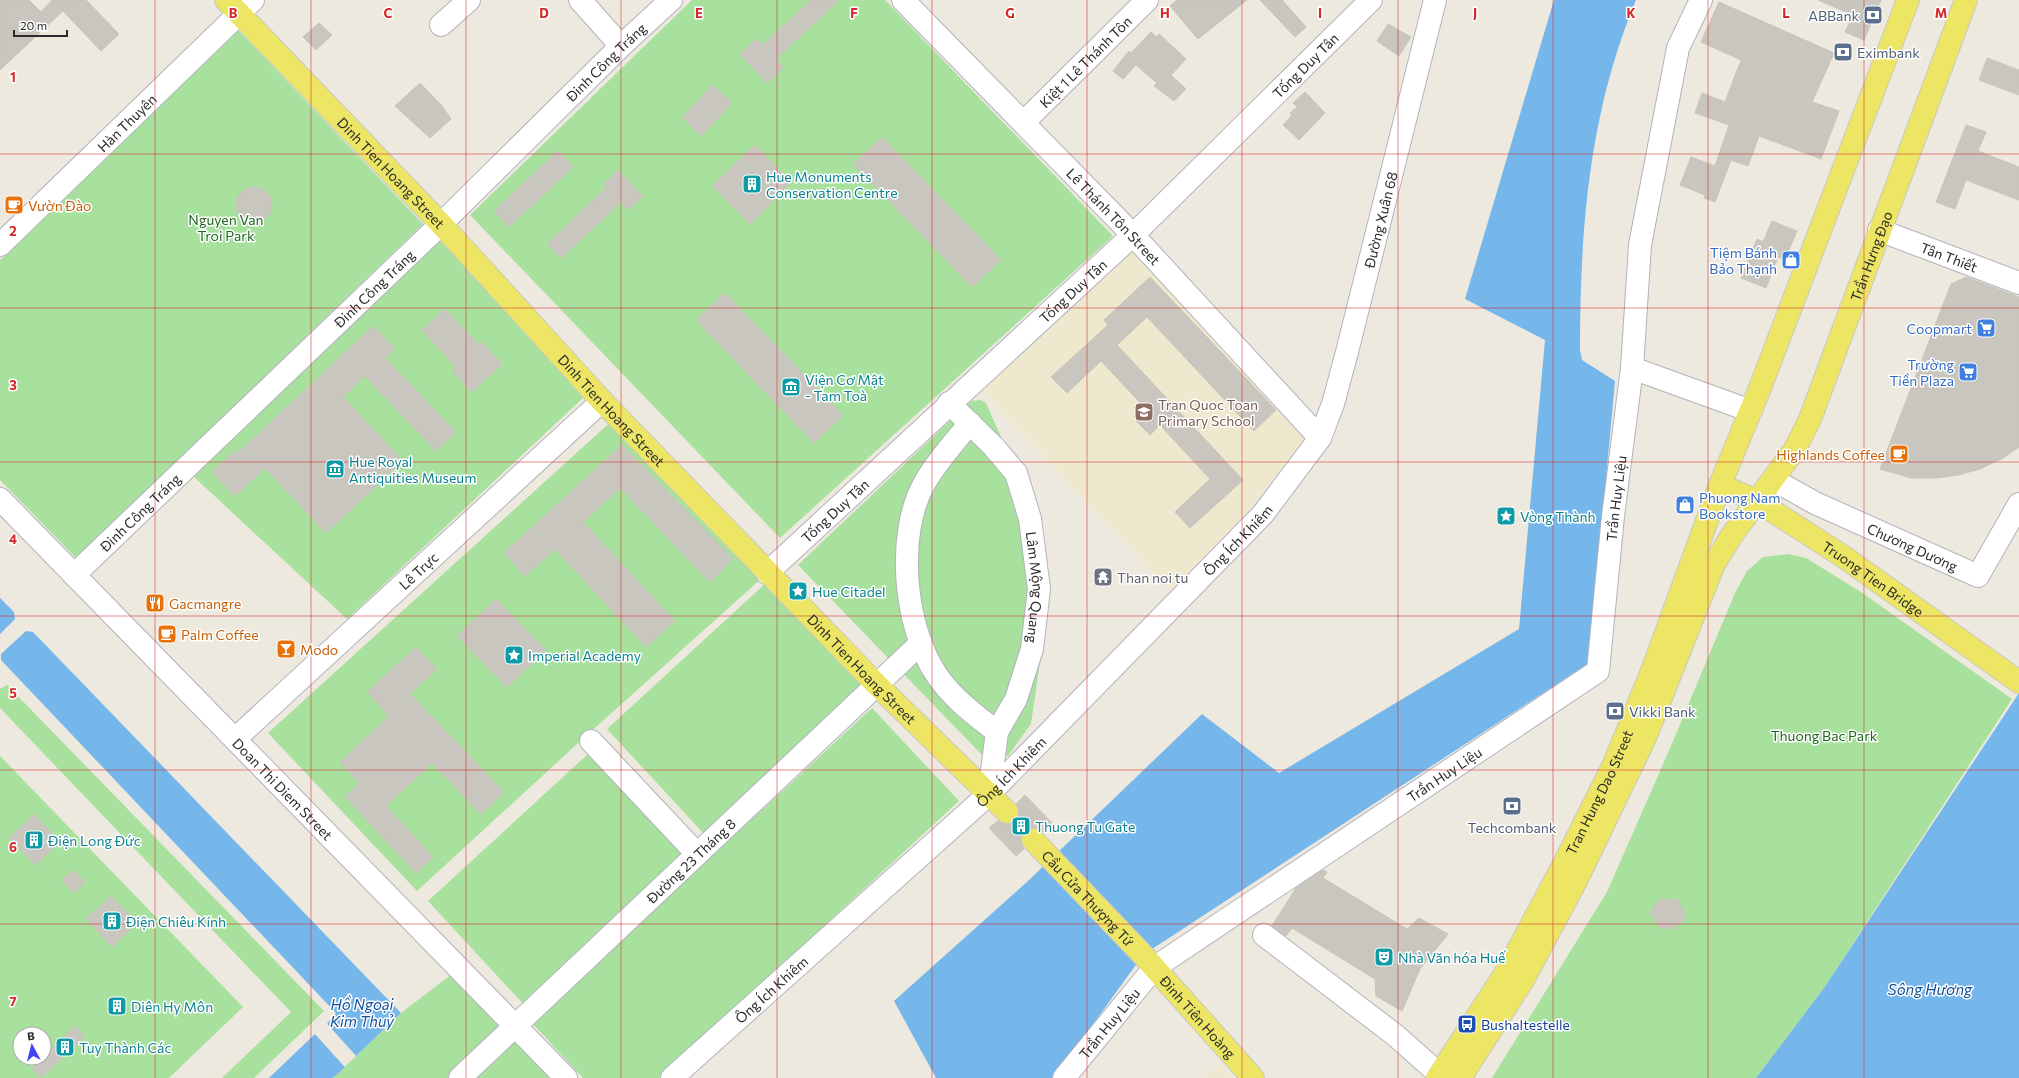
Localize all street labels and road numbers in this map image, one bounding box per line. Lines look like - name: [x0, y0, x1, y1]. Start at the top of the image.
- street label: Kiệt 1 Lê Thánh Tôn: [1035, 12, 1135, 111]
- street label: Đinh Công Tráng: [561, 19, 650, 105]
- street label: Tống Duy Tân: [1269, 29, 1342, 101]
- street label: Hàn Thuyên: [93, 90, 160, 155]
- street label: Dinh Tien Hoang Street: [334, 113, 449, 232]
- street label: Lê Thánh Tôn Street: [1063, 164, 1165, 268]
- street label: Đường Xuân 68: [1360, 170, 1400, 271]
- street label: Trần Hưng Đạo: [1846, 209, 1895, 303]
- street label: Tân Thiết: [1918, 238, 1980, 275]
- street label: Đinh Công Tráng: [329, 245, 418, 331]
- street label: Tống Duy Tân: [1035, 255, 1110, 326]
- street label: Dinh Tien Hoang Street: [555, 351, 669, 470]
- street label: Trần Huy Liệu: [1602, 454, 1629, 542]
- street label: Đinh Công Tráng: [95, 469, 184, 555]
- street label: Tống Duy Tân: [797, 475, 872, 546]
- street label: Ông Ích Khiêm: [1199, 501, 1276, 579]
- street label: Chương Dương: [1865, 519, 1961, 575]
- street label: Lâm Mộng Quang: [1023, 530, 1048, 645]
- street label: Truong Tien Bridge: [1819, 537, 1927, 620]
- street label: Lê Trực: [395, 548, 441, 593]
- street label: Dinh Tien Hoang Street: [804, 610, 920, 727]
- street label: Tran Hung Dao Street: [1562, 727, 1636, 857]
- street label: Ông Ích Khiêm: [972, 733, 1049, 810]
- street label: Doan Thi Diem Street: [230, 734, 337, 843]
- street label: Trần Huy Liệu: [1403, 743, 1485, 805]
- street label: Đường 23 Tháng 8: [642, 814, 739, 907]
- street label: Cầu Cửa Thượng Tứ: [1039, 847, 1138, 949]
- street label: Ông Ích Khiêm: [731, 952, 811, 1026]
- street label: Đinh Tiên Hoàng: [1156, 971, 1240, 1062]
- street label: Trần Huy Liệu: [1075, 984, 1143, 1062]

